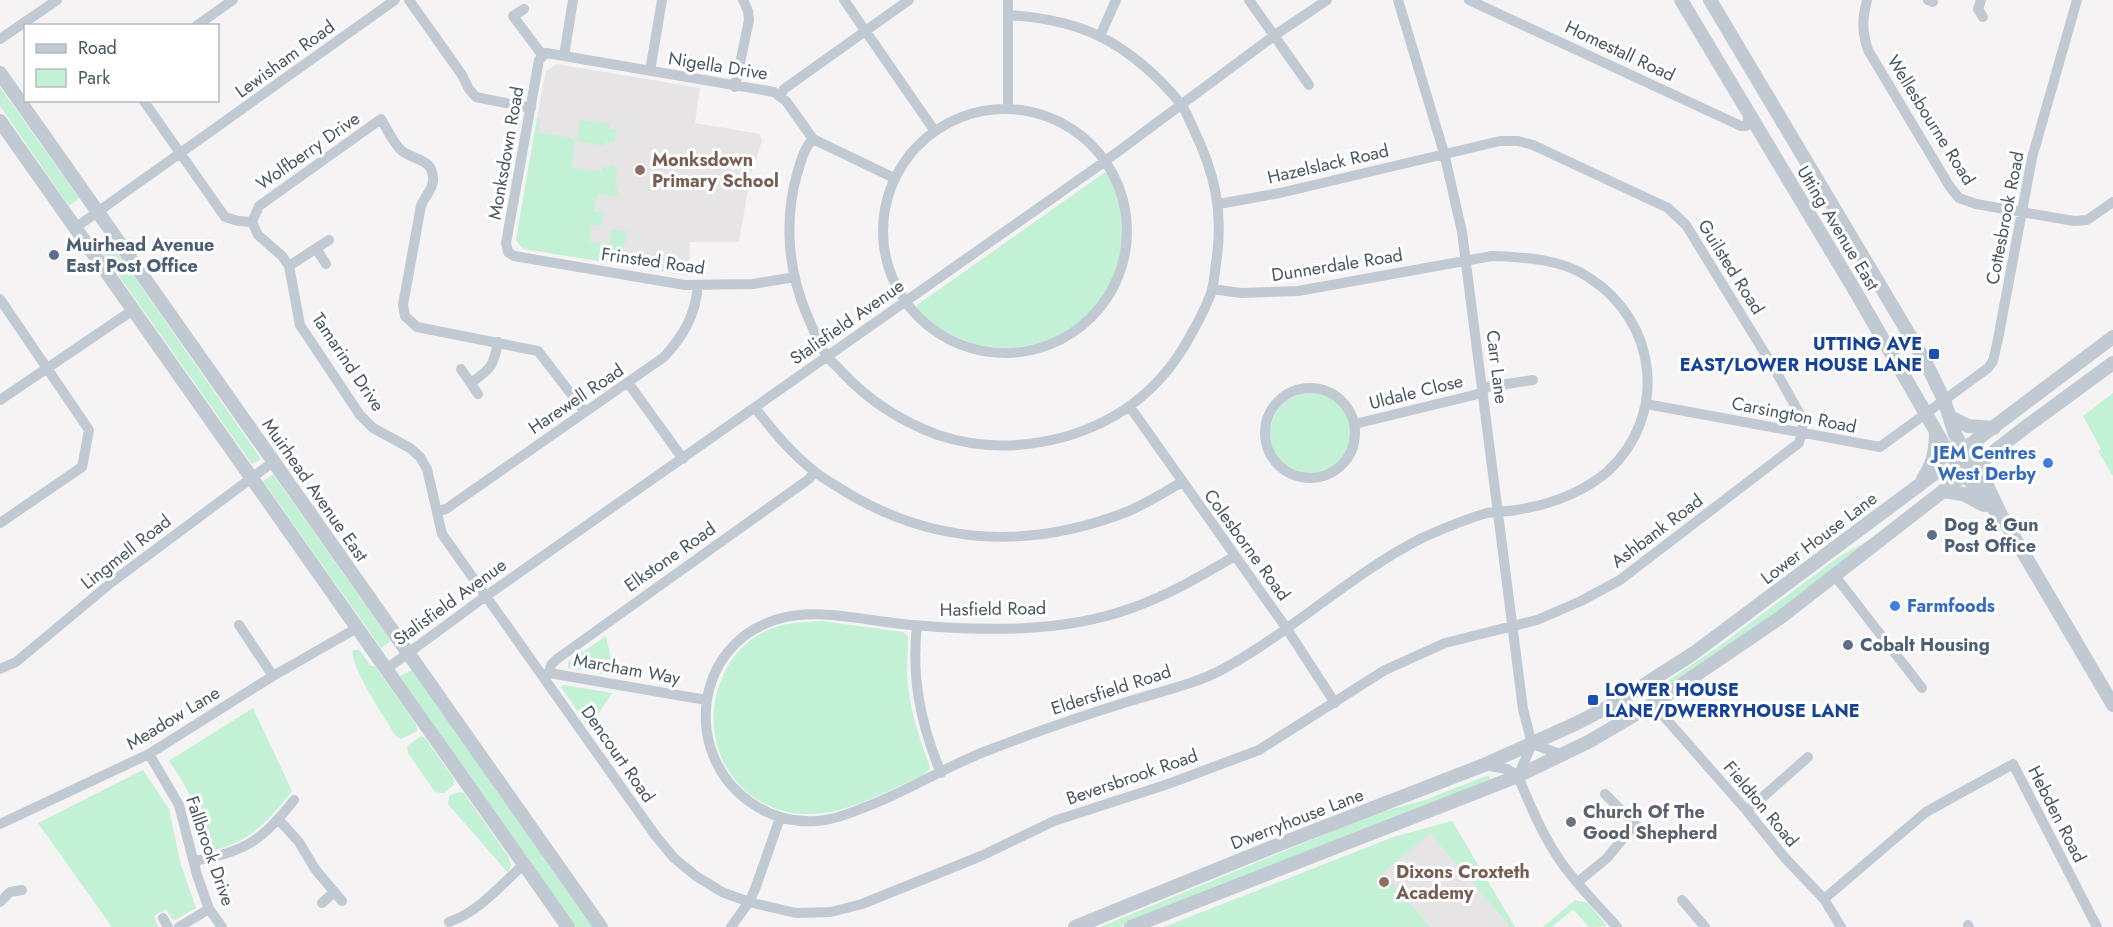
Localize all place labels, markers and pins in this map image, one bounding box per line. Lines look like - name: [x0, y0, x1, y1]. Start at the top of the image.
- place label: Monksdown Primary School: [652, 147, 779, 194]
- marker: Monksdown Primary School: [633, 163, 647, 177]
- place label: Muirhead Avenue East Post Office: [66, 232, 214, 279]
- marker: Muirhead Avenue East Post Office: [47, 248, 61, 262]
- place label: UTTING AVE EAST/LOWER HOUSE LANE: [1680, 331, 1922, 378]
- marker: UTTING AVE EAST/LOWER HOUSE LANE: [1927, 347, 1941, 361]
- place label: JEM Centres West Derby: [1930, 440, 2037, 487]
- marker: JEM Centres West Derby: [2041, 456, 2055, 470]
- place label: Dog & Gun Post Office: [1944, 512, 2038, 559]
- marker: Dog & Gun Post Office: [1925, 528, 1939, 542]
- place label: Farmfoods: [1907, 593, 1995, 619]
- marker: Farmfoods: [1888, 599, 1902, 613]
- place label: Cobalt Housing: [1860, 632, 1990, 658]
- marker: Cobalt Housing: [1841, 638, 1855, 652]
- place label: LOWER HOUSE LANE/DWERRYHOUSE LANE: [1605, 677, 1860, 724]
- marker: LOWER HOUSE LANE/DWERRYHOUSE LANE: [1586, 693, 1600, 707]
- place label: Church Of The Good Shepherd: [1583, 799, 1717, 846]
- marker: Church Of The Good Shepherd: [1564, 815, 1578, 829]
- place label: Dixons Croxteth Academy: [1395, 859, 1530, 906]
- marker: Dixons Croxteth Academy: [1377, 875, 1391, 889]

